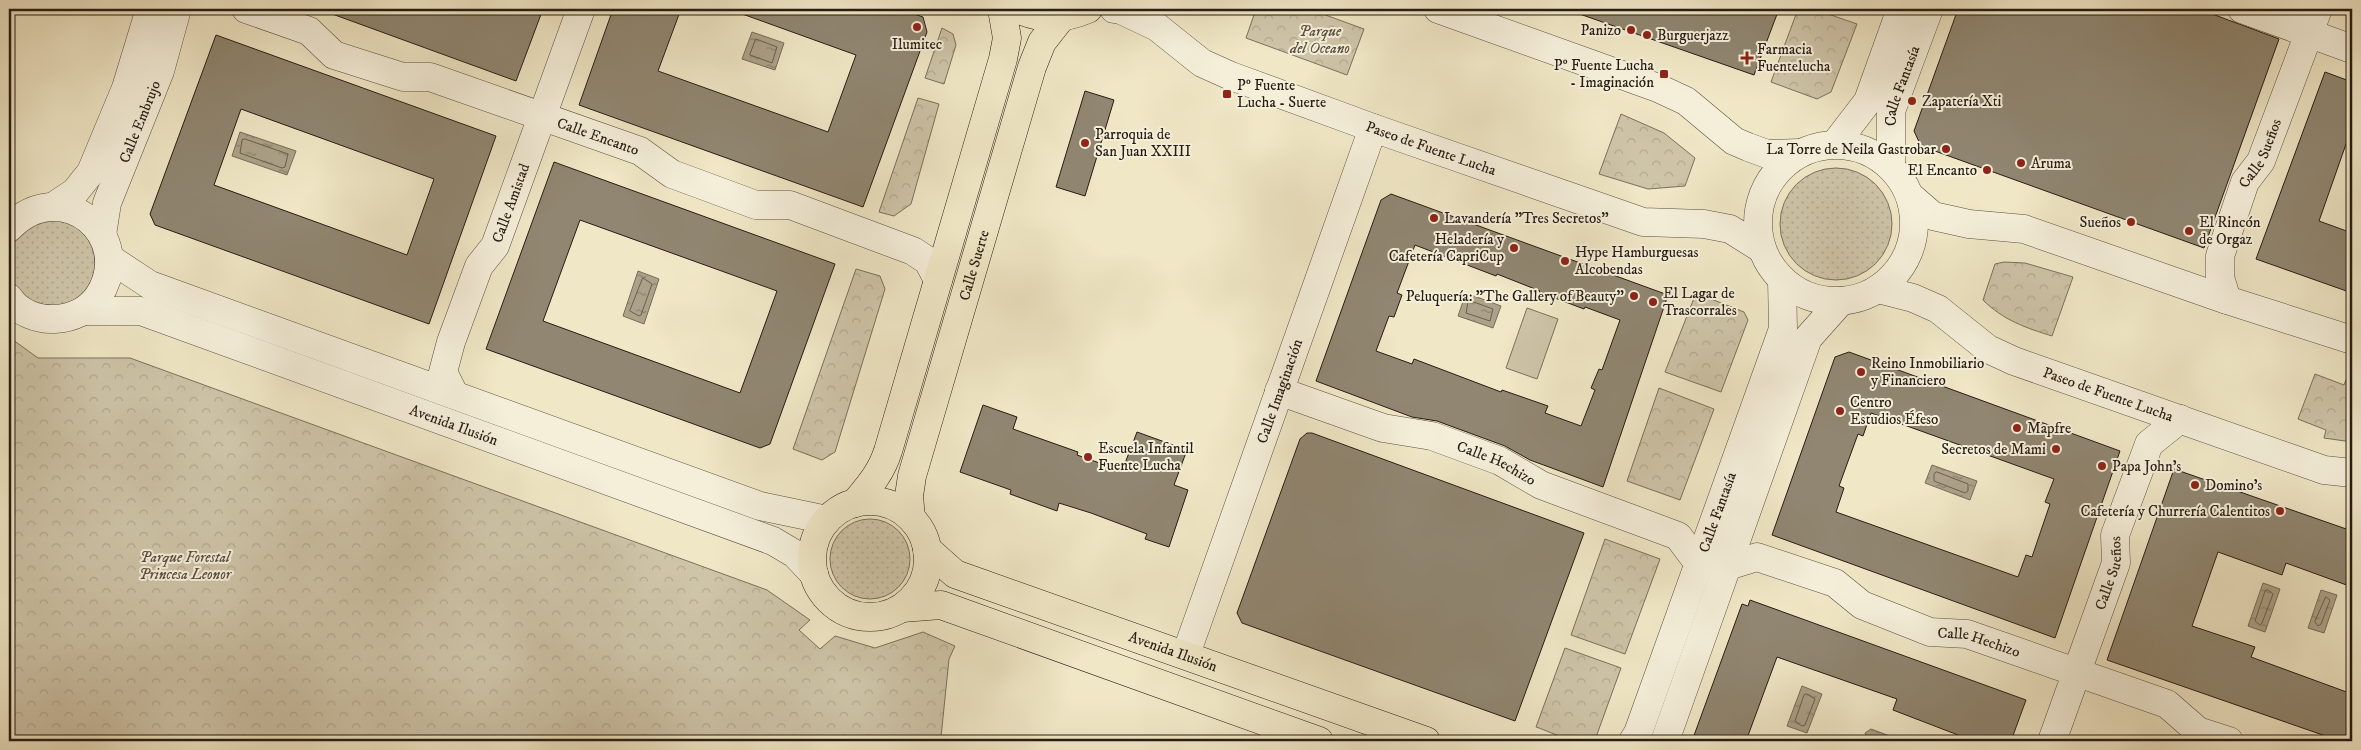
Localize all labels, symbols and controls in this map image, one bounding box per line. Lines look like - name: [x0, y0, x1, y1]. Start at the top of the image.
- marker: Ilumitec: [911, 21, 923, 33]
- place label: Panizo: [1580, 21, 1621, 40]
- park label: Parque del Oceano: [1289, 22, 1350, 58]
- marker: Panizo: [1625, 24, 1637, 36]
- place label: Burguerjazz: [1657, 26, 1729, 45]
- marker: Burguerjazz: [1641, 29, 1653, 41]
- place label: Ilumitec: [892, 35, 943, 54]
- place label: Farmacia Fuentelucha: [1757, 40, 1831, 76]
- street label: Calle Fantasía: [1882, 42, 1924, 126]
- marker: Farmacia Fuentelucha: [1741, 52, 1753, 64]
- place label: Pº Fuente Lucha - Imaginación: [1554, 56, 1655, 92]
- marker: Pº Fuente Lucha - Imaginación: [1658, 68, 1670, 80]
- place label: Pº Fuente Lucha - Suerte: [1237, 76, 1326, 112]
- street label: Calle Embrujo: [115, 78, 165, 166]
- marker: Pº Fuente Lucha - Suerte: [1221, 88, 1233, 100]
- place label: Zapatería Xti: [1922, 92, 2001, 111]
- marker: Zapatería Xti: [1906, 95, 1918, 107]
- street label: Calle Encanto: [554, 113, 642, 159]
- street label: Calle Sueños: [2234, 116, 2286, 190]
- street label: Paseo de Fuente Lucha: [1363, 117, 1499, 180]
- place label: Parroquia de San Juan XXIII: [1095, 125, 1191, 161]
- marker: Parroquia de San Juan XXIII: [1079, 137, 1091, 149]
- place label: La Torre de Neila Gastrobar: [1766, 140, 1936, 159]
- marker: La Torre de Neila Gastrobar: [1940, 143, 1952, 155]
- place label: Aruma: [2031, 154, 2072, 173]
- marker: Aruma: [2015, 157, 2027, 169]
- street label: Calle Amistad: [487, 160, 534, 245]
- place label: El Encanto: [1908, 161, 1977, 180]
- marker: El Encanto: [1981, 164, 1993, 176]
- place label: Lavandería "Tres Secretos": [1444, 209, 1609, 228]
- marker: Lavandería "Tres Secretos": [1428, 212, 1440, 224]
- place label: Sueños: [2080, 213, 2121, 232]
- place label: El Rincón de Orgaz: [2199, 213, 2261, 249]
- marker: Sueños: [2125, 216, 2137, 228]
- marker: El Rincón de Orgaz: [2183, 225, 2195, 237]
- street label: Calle Suerte: [954, 228, 993, 303]
- place label: Heladería y Cafetería CapriCup: [1389, 230, 1505, 266]
- marker: Heladería y Cafetería CapriCup: [1508, 242, 1520, 254]
- place label: Hype Hamburguesas Alcobendas: [1575, 243, 1699, 279]
- marker: Hype Hamburguesas Alcobendas: [1559, 255, 1571, 267]
- place label: El Lagar de Trascorrales: [1663, 284, 1737, 320]
- place label: Peluquería: "The Gallery of Beauty": [1406, 287, 1624, 306]
- marker: Peluquería: "The Gallery of Beauty": [1628, 290, 1640, 302]
- marker: El Lagar de Trascorrales: [1647, 296, 1659, 308]
- street label: Calle Imaginación: [1252, 336, 1307, 446]
- place label: Reino Inmobiliario y Financiero: [1871, 354, 1984, 390]
- street label: Paseo de Fuente Lucha: [2041, 362, 2177, 426]
- marker: Reino Inmobiliario y Financiero: [1855, 366, 1867, 378]
- place label: Centro Estudios Éfeso: [1850, 393, 1938, 429]
- street label: Avenida Ilusión: [407, 400, 501, 450]
- marker: Centro Estudios Éfeso: [1834, 405, 1846, 417]
- place label: Mapfre: [2027, 419, 2071, 438]
- marker: Mapfre: [2011, 422, 2023, 434]
- street label: Calle Hechizo: [1454, 436, 1540, 490]
- place label: Escuela Infantil Fuente Lucha: [1098, 439, 1194, 475]
- place label: Secretos de Mami: [1941, 440, 2046, 459]
- marker: Secretos de Mami: [2050, 443, 2062, 455]
- marker: Escuela Infantil Fuente Lucha: [1082, 451, 1094, 463]
- place label: Papa John's: [2112, 457, 2181, 476]
- marker: Papa John's: [2096, 460, 2108, 472]
- street label: Calle Fantasía: [1694, 469, 1741, 555]
- place label: Domino's: [2205, 476, 2262, 495]
- marker: Domino's: [2189, 479, 2201, 491]
- place label: Cafetería y Churrería Calentitos: [2080, 502, 2270, 521]
- marker: Cafetería y Churrería Calentitos: [2274, 505, 2286, 517]
- street label: Calle Sueños: [2090, 536, 2125, 613]
- park label: Parque Forestal Princesa Leonor: [139, 548, 233, 584]
- street label: Calle Hechizo: [1937, 623, 2023, 661]
- street label: Avenida Ilusión: [1126, 627, 1220, 676]

